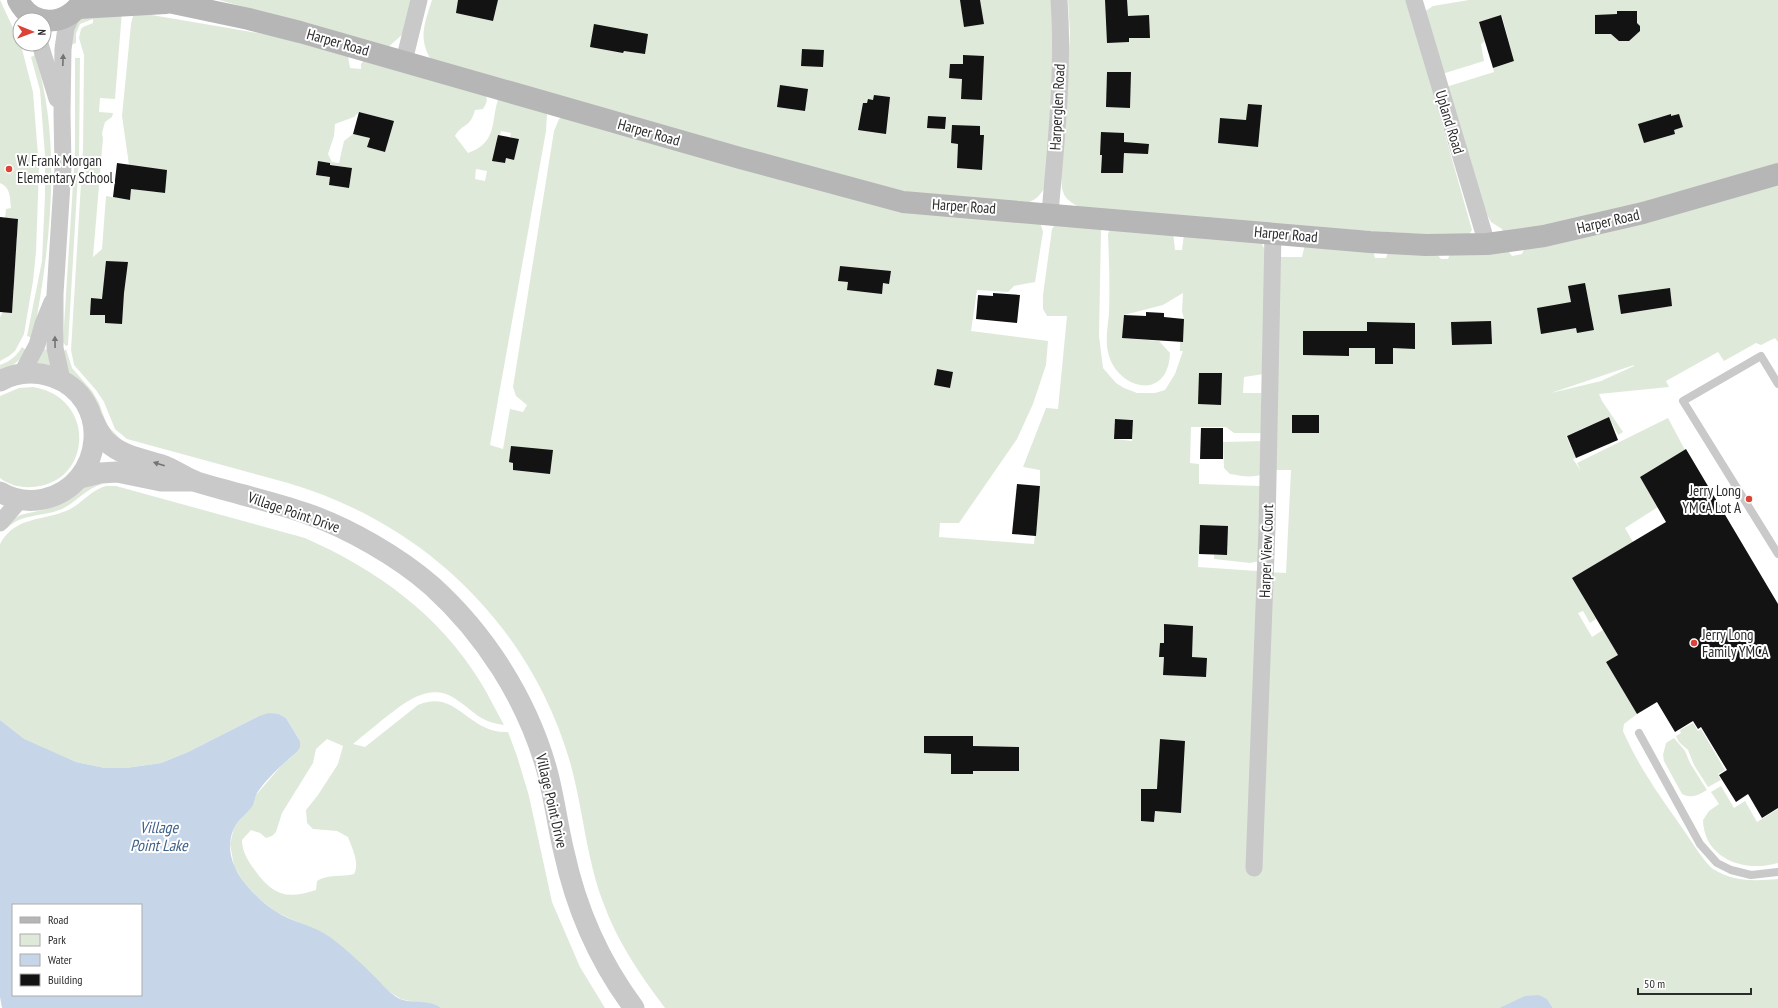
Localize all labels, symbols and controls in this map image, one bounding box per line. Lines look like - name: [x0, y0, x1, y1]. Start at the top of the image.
- north arrow: [12, 12, 52, 52]
- street label: Harper Road: [305, 24, 371, 60]
- text: N: [35, 29, 49, 35]
- one-way arrow: [60, 53, 66, 66]
- street label: Harperglen Road: [1045, 63, 1069, 151]
- street label: Upland Road: [1431, 88, 1469, 156]
- street label: Harper Road: [616, 114, 682, 150]
- place label: W. Frank Morgan Elementary School: [17, 151, 114, 187]
- marker: W. Frank Morgan Elementary School: [4, 164, 14, 174]
- street label: Harper Road: [932, 194, 996, 218]
- street label: Harper Road: [1575, 205, 1641, 237]
- street label: Harper Road: [1253, 222, 1319, 246]
- one-way arrow: [52, 335, 58, 348]
- one-way arrow: [153, 461, 165, 467]
- place label: Jerry Long YMCA Lot A: [1682, 481, 1742, 517]
- street label: Village Point Drive: [244, 487, 343, 537]
- marker: Jerry Long YMCA Lot A: [1744, 494, 1754, 504]
- street label: Harper View Court: [1255, 504, 1277, 598]
- place label: Jerry Long Family YMCA: [1701, 625, 1770, 661]
- marker: Jerry Long Family YMCA: [1689, 638, 1699, 648]
- street label: Village Point Drive: [532, 751, 572, 850]
- water label: Village Point Lake: [130, 817, 189, 855]
- legend: [12, 904, 142, 996]
- text: Road: [48, 912, 68, 927]
- text: Park: [48, 932, 66, 947]
- text: Water: [48, 952, 73, 967]
- scale bar: [1638, 970, 1751, 996]
- text: Building: [48, 972, 83, 987]
- text: 50 m: [1644, 976, 1665, 991]

